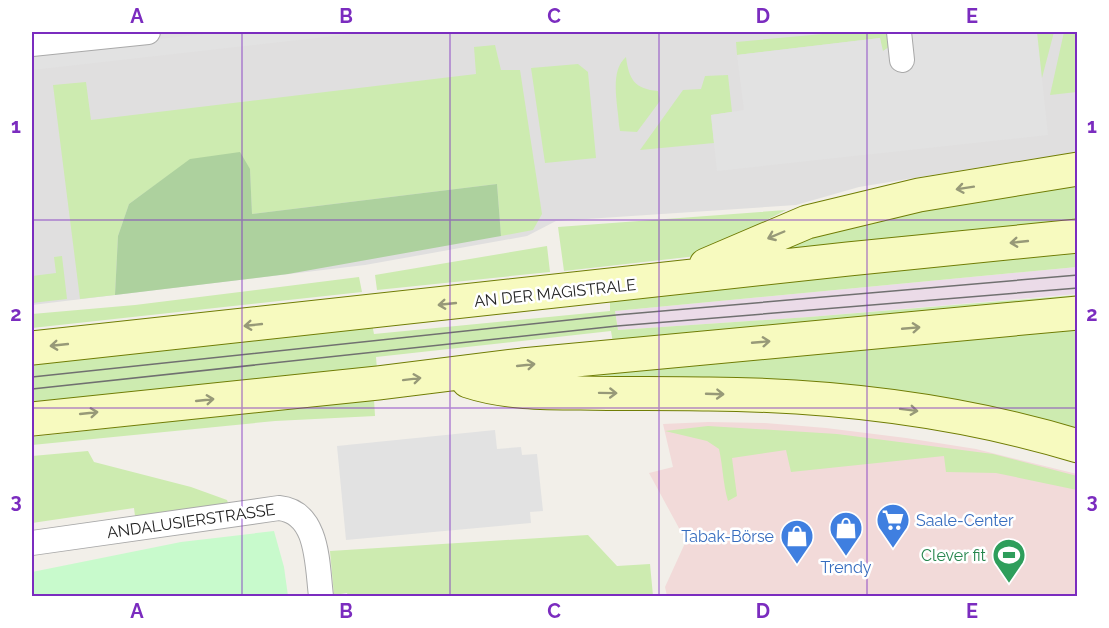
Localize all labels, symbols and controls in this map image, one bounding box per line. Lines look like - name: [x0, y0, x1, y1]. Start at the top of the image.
- text: A: [130, 4, 144, 28]
- text: B: [339, 4, 353, 28]
- text: C: [547, 4, 561, 28]
- text: D: [756, 4, 770, 28]
- text: E: [966, 4, 978, 28]
- text: 1: [11, 114, 21, 138]
- text: 1: [1087, 114, 1097, 138]
- one-way arrow: [956, 183, 975, 194]
- one-way arrow: [768, 230, 786, 241]
- one-way arrow: [1010, 237, 1030, 248]
- street label: AN DER MAGISTRALE: [473, 275, 637, 311]
- one-way arrow: [438, 299, 458, 310]
- text: 2: [10, 302, 22, 326]
- text: 2: [1086, 302, 1098, 326]
- one-way arrow: [244, 320, 264, 331]
- one-way arrow: [901, 322, 921, 333]
- one-way arrow: [751, 336, 771, 347]
- one-way arrow: [50, 340, 70, 351]
- one-way arrow: [515, 359, 535, 370]
- one-way arrow: [402, 373, 422, 384]
- one-way arrow: [598, 388, 618, 399]
- one-way arrow: [705, 388, 725, 400]
- one-way arrow: [195, 395, 215, 406]
- one-way arrow: [899, 404, 919, 415]
- one-way arrow: [79, 407, 99, 418]
- text: 3: [10, 489, 22, 513]
- text: 3: [1086, 489, 1098, 513]
- street label: ANDALUSIERSTRASSE: [106, 500, 276, 542]
- supermarket icon: Saale-Center: [875, 502, 911, 549]
- shop icon: Trendy: [828, 510, 864, 557]
- place label: Saale-Center: [916, 511, 1014, 530]
- shop icon: Tabak-Börse: [779, 518, 815, 565]
- place label: Tabak-Börse: [681, 527, 774, 546]
- sports icon: Clever fit: [991, 537, 1027, 584]
- place label: Clever fit: [921, 546, 987, 565]
- place label: Trendy: [820, 558, 872, 577]
- text: A: [130, 599, 144, 623]
- text: B: [339, 599, 353, 623]
- text: C: [547, 599, 561, 623]
- text: D: [756, 599, 770, 623]
- text: E: [966, 599, 978, 623]

